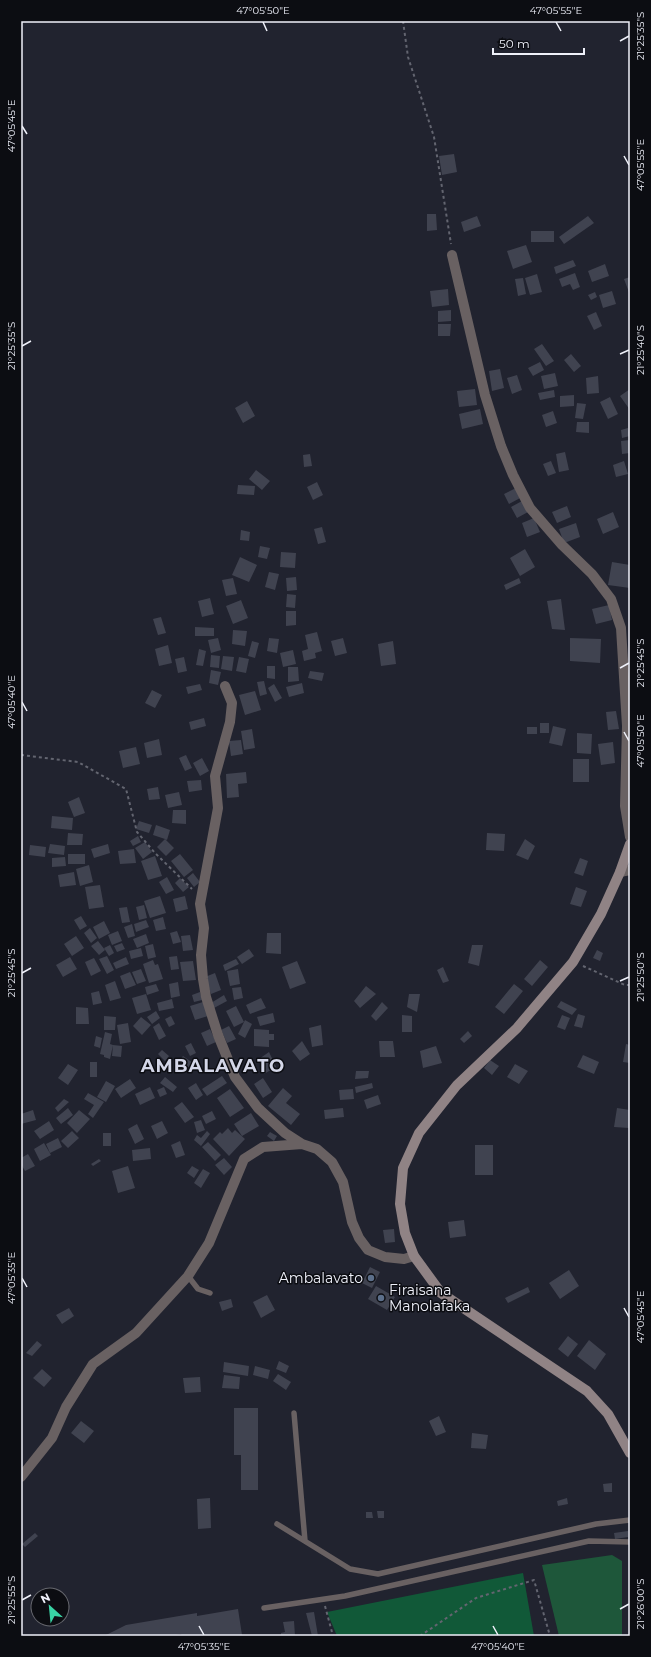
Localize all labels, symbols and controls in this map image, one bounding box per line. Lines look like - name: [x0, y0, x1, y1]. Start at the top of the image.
- text: 47°05'50"E: [236, 4, 290, 17]
- text: 47°05'55"E: [530, 4, 582, 17]
- text: 21°25'35"S: [634, 12, 647, 60]
- scale bar: [493, 30, 584, 56]
- text: 50 m: [499, 36, 530, 51]
- text: 47°05'45"E: [5, 99, 18, 152]
- text: 47°05'55"E: [634, 139, 647, 191]
- text: 21°25'35"S: [5, 322, 18, 370]
- text: 21°25'40"S: [634, 325, 647, 375]
- text: 21°25'45"S: [634, 639, 647, 687]
- text: 47°05'40"E: [5, 675, 18, 729]
- text: 47°05'50"E: [634, 714, 647, 768]
- text: 21°25'45"S: [5, 949, 18, 997]
- text: 21°25'50"S: [634, 952, 647, 1002]
- district label: AMBALAVATO: [140, 1055, 285, 1077]
- text: 47°05'35"E: [5, 1252, 18, 1304]
- place label: Ambalavato: [279, 1269, 363, 1287]
- marker: Ambalavato: [366, 1273, 376, 1283]
- place label: Firaisana Manolafaka: [389, 1281, 470, 1315]
- text: 47°05'45"E: [634, 1290, 647, 1343]
- marker: Firaisana Manolafaka: [376, 1293, 386, 1303]
- text: 21°25'55"S: [5, 1576, 18, 1624]
- text: 21°26'00"S: [634, 1579, 647, 1629]
- north arrow: [30, 1587, 70, 1627]
- text: N: [38, 1590, 53, 1606]
- text: 47°05'35"E: [178, 1640, 230, 1653]
- text: 47°05'40"E: [471, 1640, 525, 1653]

